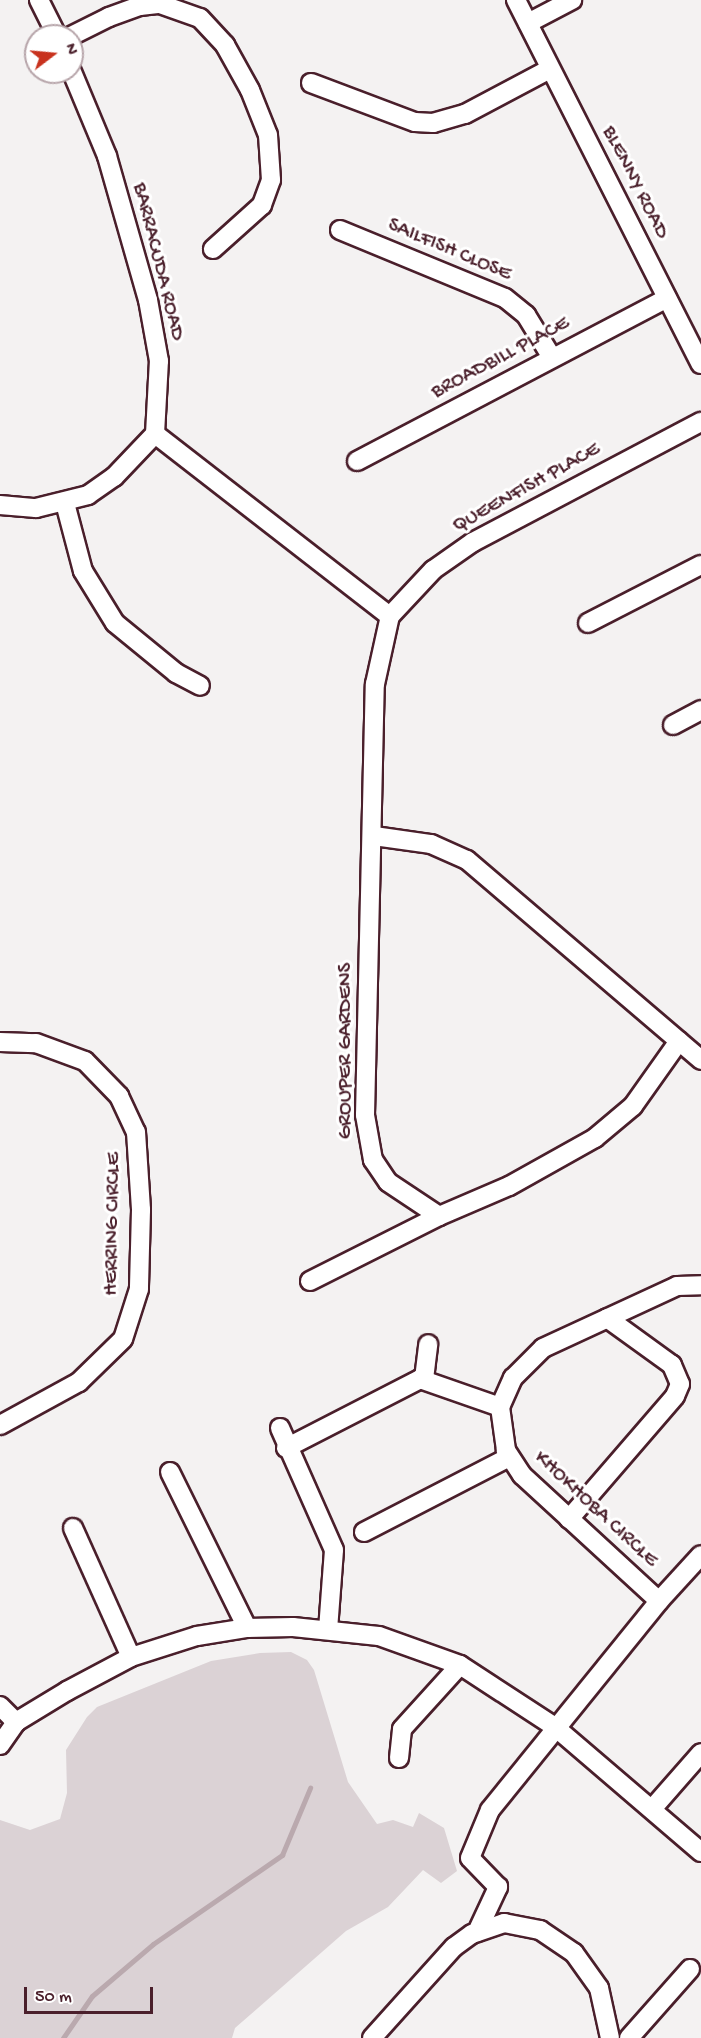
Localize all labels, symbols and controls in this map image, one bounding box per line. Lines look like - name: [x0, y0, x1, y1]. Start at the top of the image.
- north arrow: [24, 24, 84, 84]
- text: N: [59, 42, 80, 57]
- street label: BLENNY ROAD: [595, 122, 673, 244]
- street label: BARRACUDA ROAD: [125, 180, 189, 344]
- street label: SAILFISH CLOSE: [383, 214, 515, 288]
- street label: BROADBILL PLACE: [428, 312, 574, 406]
- street label: QUEENFISH PLACE: [449, 438, 605, 540]
- street label: GROUPER GARDENS: [334, 963, 360, 1139]
- street label: HERRING CIRCLE: [100, 1152, 128, 1296]
- street label: KHOKHOBA CIRCLE: [528, 1446, 662, 1574]
- scale bar: [27, 1975, 156, 2013]
- text: 50 m: [35, 1987, 72, 2008]

